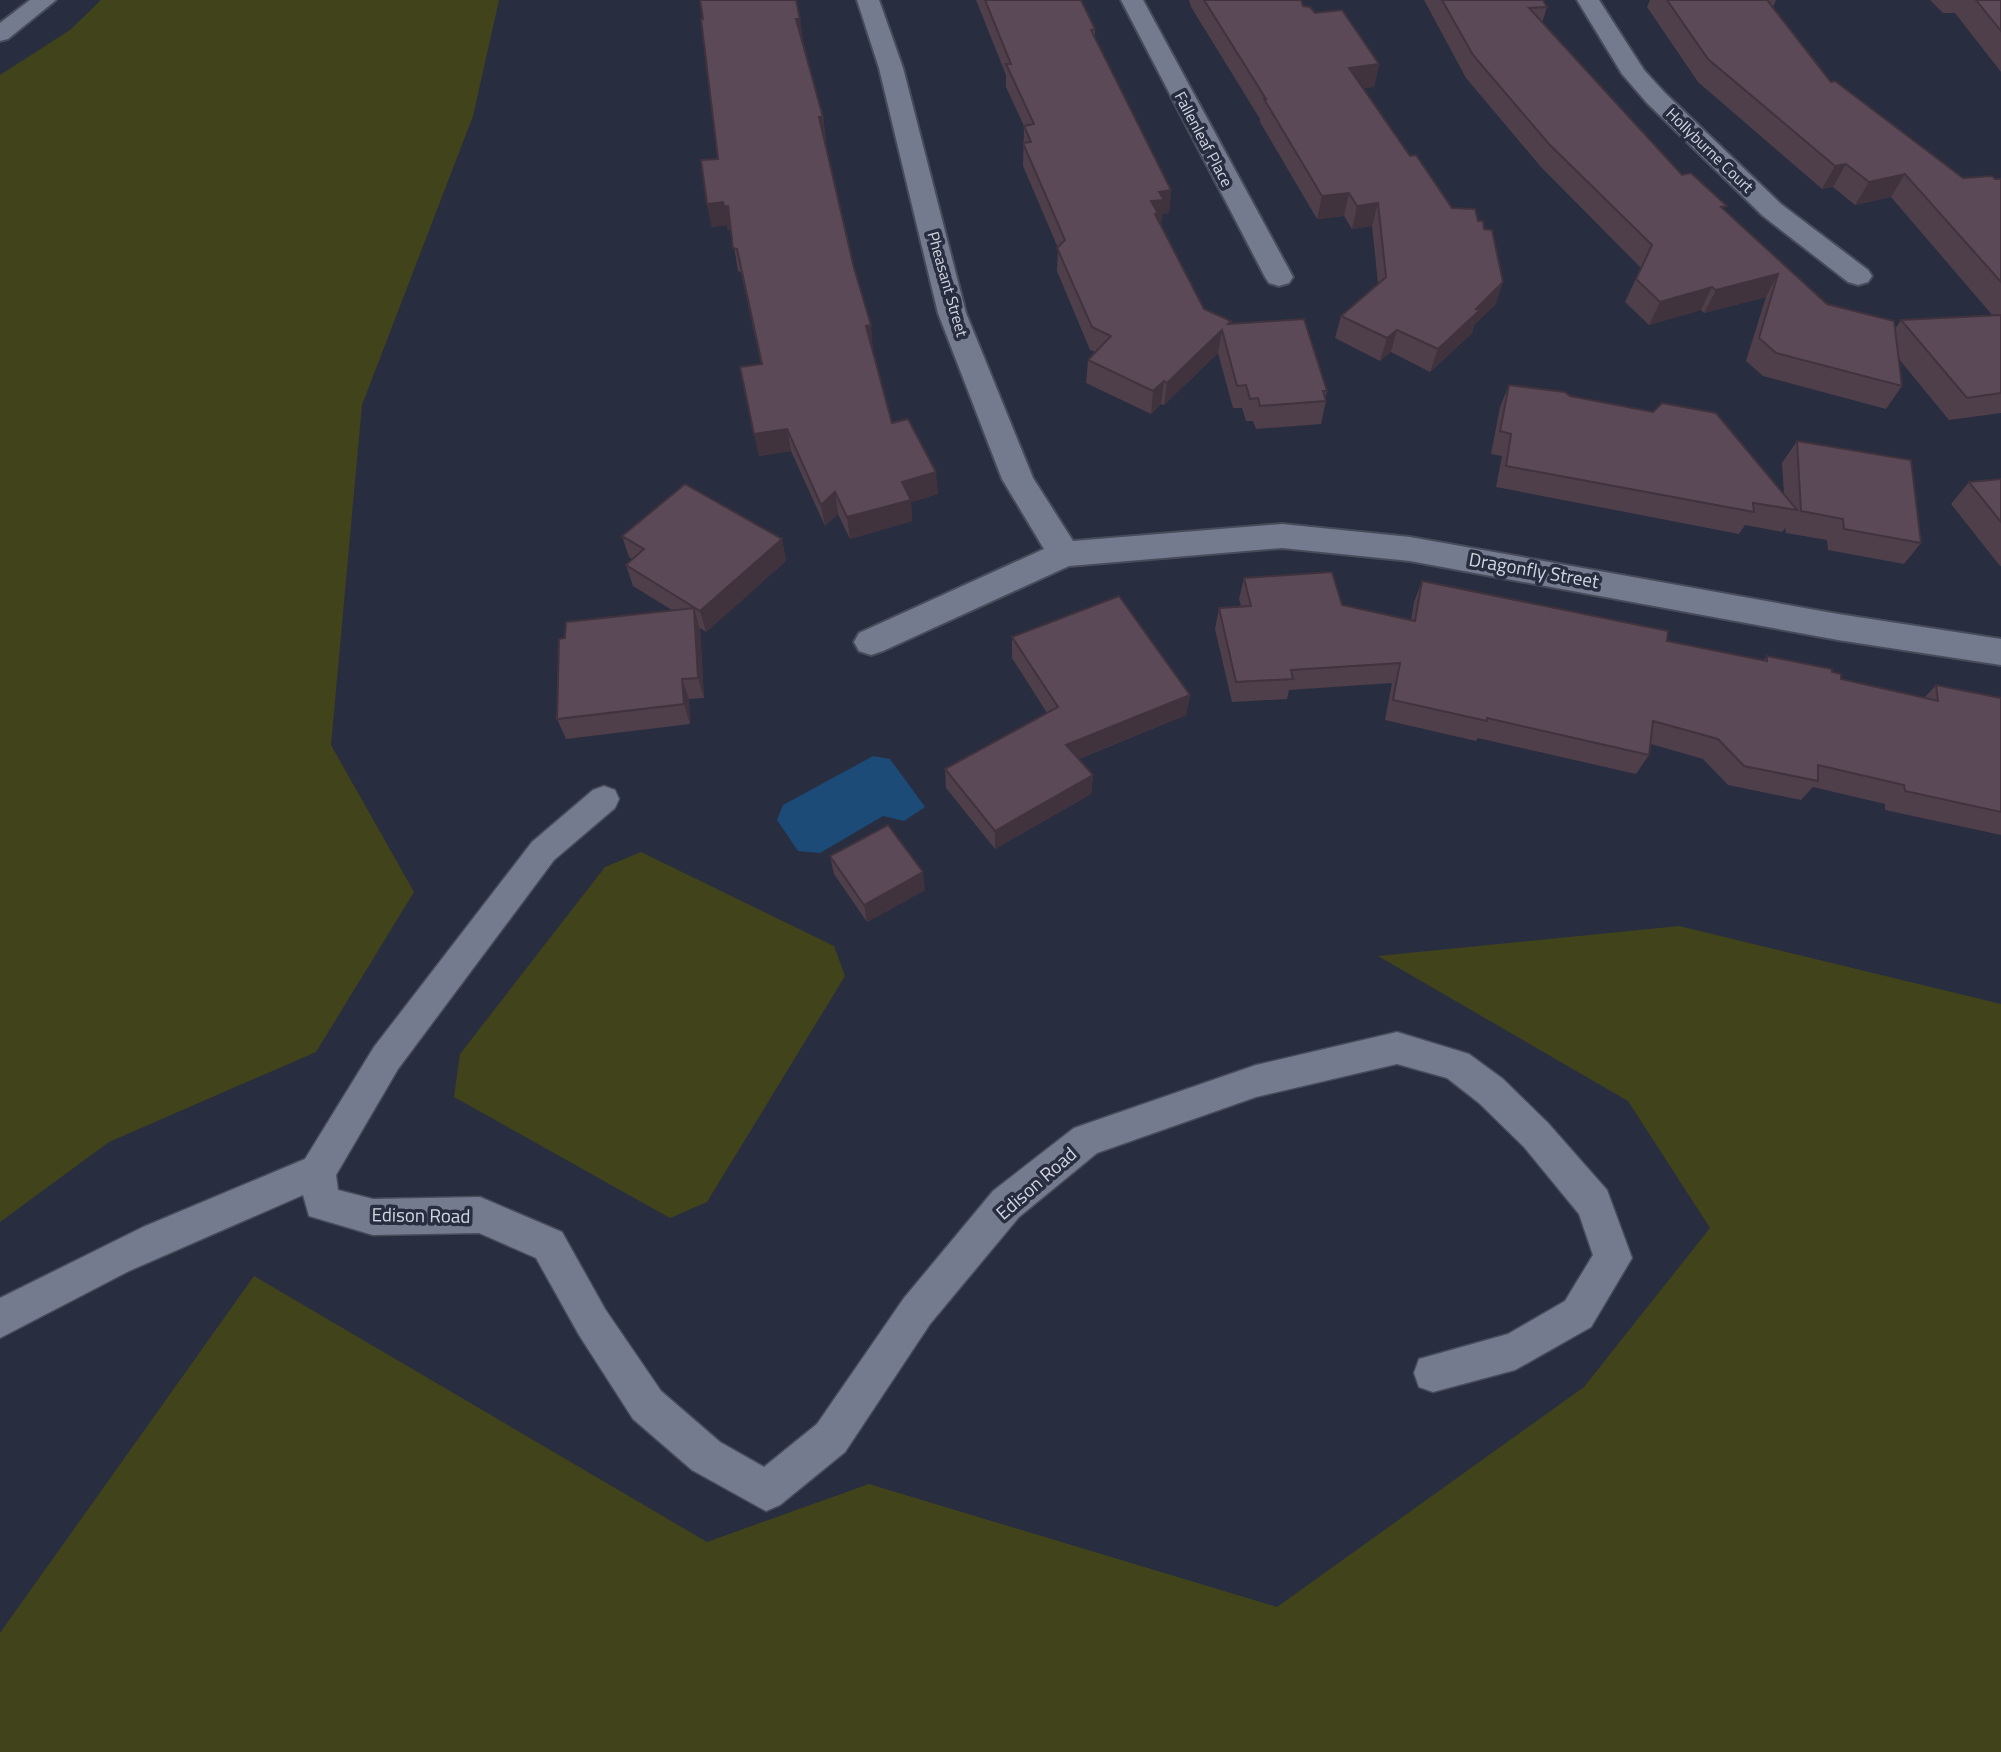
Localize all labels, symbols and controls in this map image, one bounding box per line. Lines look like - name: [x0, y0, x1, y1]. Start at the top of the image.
- street label: Fallenleaf Place: [1169, 87, 1239, 191]
- street label: Hollyburne Court: [1661, 102, 1759, 198]
- street label: Pheasant Street: [922, 229, 975, 340]
- street label: Dragonfly Street: [1467, 544, 1602, 595]
- street label: Edison Road: [989, 1139, 1083, 1226]
- street label: Edison Road: [371, 1199, 471, 1230]

